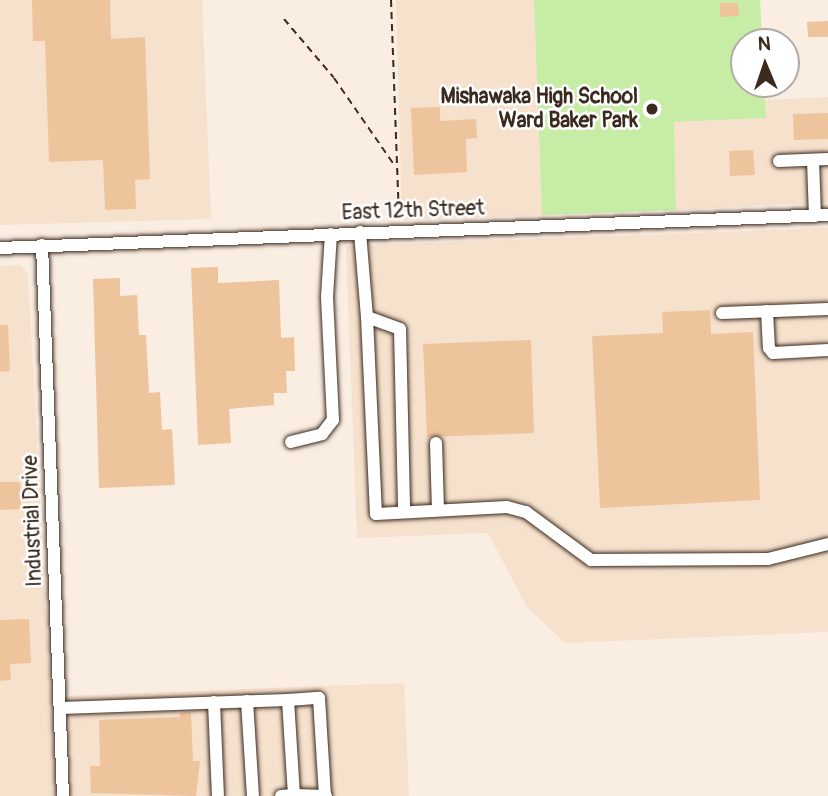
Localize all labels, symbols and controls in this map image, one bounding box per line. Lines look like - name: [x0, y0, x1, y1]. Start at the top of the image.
- north arrow: [730, 28, 800, 98]
- text: N: [757, 32, 771, 56]
- place label: Mishawaka High School Ward Baker Park: [441, 84, 638, 134]
- marker: Mishawaka High School Ward Baker Park: [644, 101, 660, 117]
- street label: East 12th Street: [341, 196, 485, 226]
- street label: Industrial Drive: [18, 455, 48, 587]

